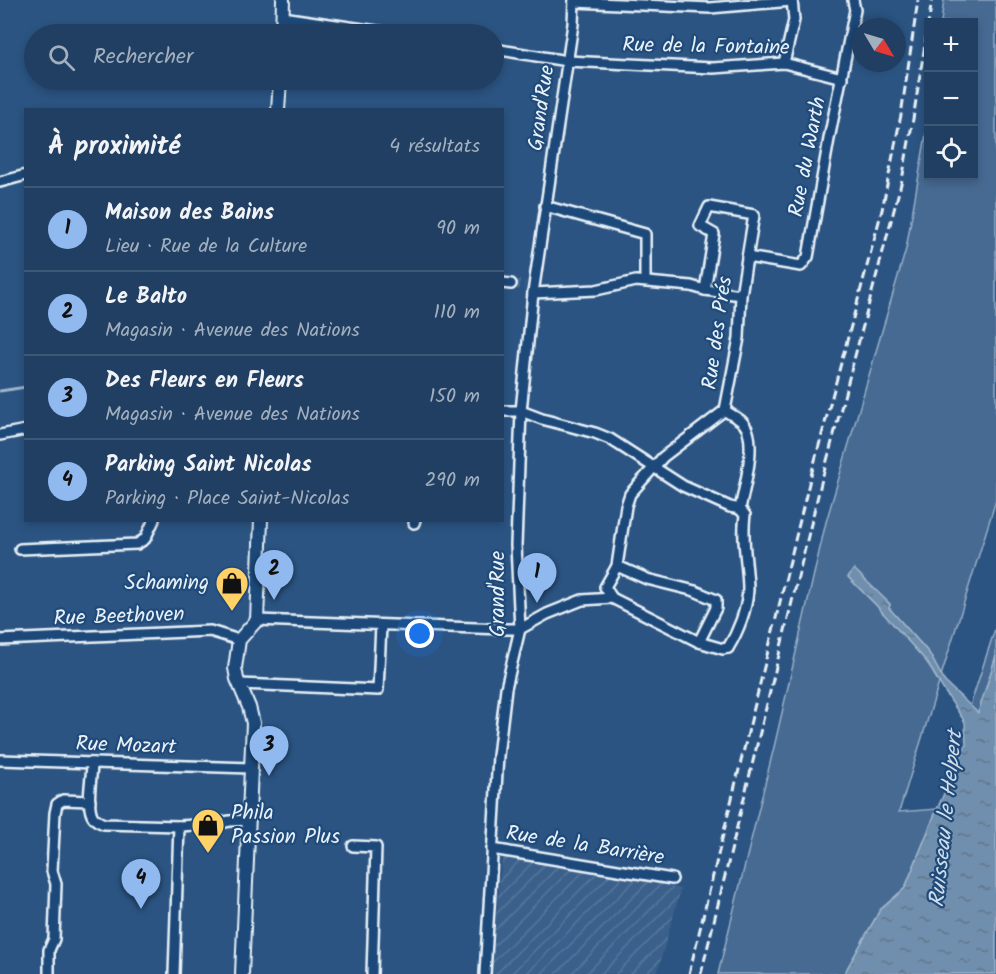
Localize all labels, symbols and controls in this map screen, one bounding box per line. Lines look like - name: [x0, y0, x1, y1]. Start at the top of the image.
- north arrow: [852, 18, 906, 72]
- map controls: [924, 18, 978, 180]
- button: +: [924, 18, 978, 72]
- search box: [24, 24, 504, 90]
- street label: Rue de la Fontaine: [622, 29, 790, 65]
- text: Rechercher: [93, 40, 193, 75]
- icon: search: [45, 41, 78, 74]
- street label: Grand'Rue: [520, 63, 564, 153]
- button: −: [924, 72, 978, 126]
- street label: Rue du Warth: [780, 94, 836, 220]
- text: À proximité: [48, 126, 180, 168]
- button: locate: [924, 126, 978, 180]
- text: 4 résultats: [389, 131, 480, 163]
- text: Maison des Bains: [105, 196, 274, 231]
- text: 1: [64, 213, 71, 245]
- text: 90 m: [436, 213, 480, 245]
- text: Lieu · Rue de la Culture: [105, 231, 307, 263]
- street label: Rue des Prés: [694, 274, 742, 392]
- text: Le Balto: [105, 280, 187, 315]
- text: 2: [62, 297, 73, 329]
- text: 110 m: [434, 297, 480, 329]
- text: Magasin · Avenue des Nations: [105, 315, 360, 347]
- text: Des Fleurs en Fleurs: [105, 364, 304, 399]
- text: 3: [62, 381, 73, 413]
- text: 150 m: [429, 381, 480, 413]
- text: Magasin · Avenue des Nations: [105, 399, 360, 431]
- text: Parking Saint Nicolas: [105, 448, 311, 483]
- text: 4: [62, 465, 73, 497]
- text: 290 m: [425, 465, 480, 497]
- text: Parking · Place Saint-Nicolas: [105, 483, 349, 515]
- pin: 2: [254, 550, 294, 600]
- street label: Grand'Rue: [482, 550, 515, 637]
- pin: 1: [518, 554, 556, 603]
- shop icon: Schaming: [214, 565, 250, 612]
- place label: Schaming: [125, 567, 209, 600]
- street label: Rue Beethoven: [53, 598, 185, 636]
- your location: [405, 619, 434, 648]
- water label: Ruisseau le Helpert: [920, 725, 974, 909]
- pin: 3: [250, 726, 288, 776]
- street label: Rue Mozart: [75, 728, 178, 764]
- place label: Phila Passion Plus: [231, 797, 340, 854]
- shop icon: Phila Passion Plus: [190, 807, 226, 854]
- street label: Rue de la Barrière: [504, 817, 667, 875]
- pin: 4: [122, 860, 160, 909]

